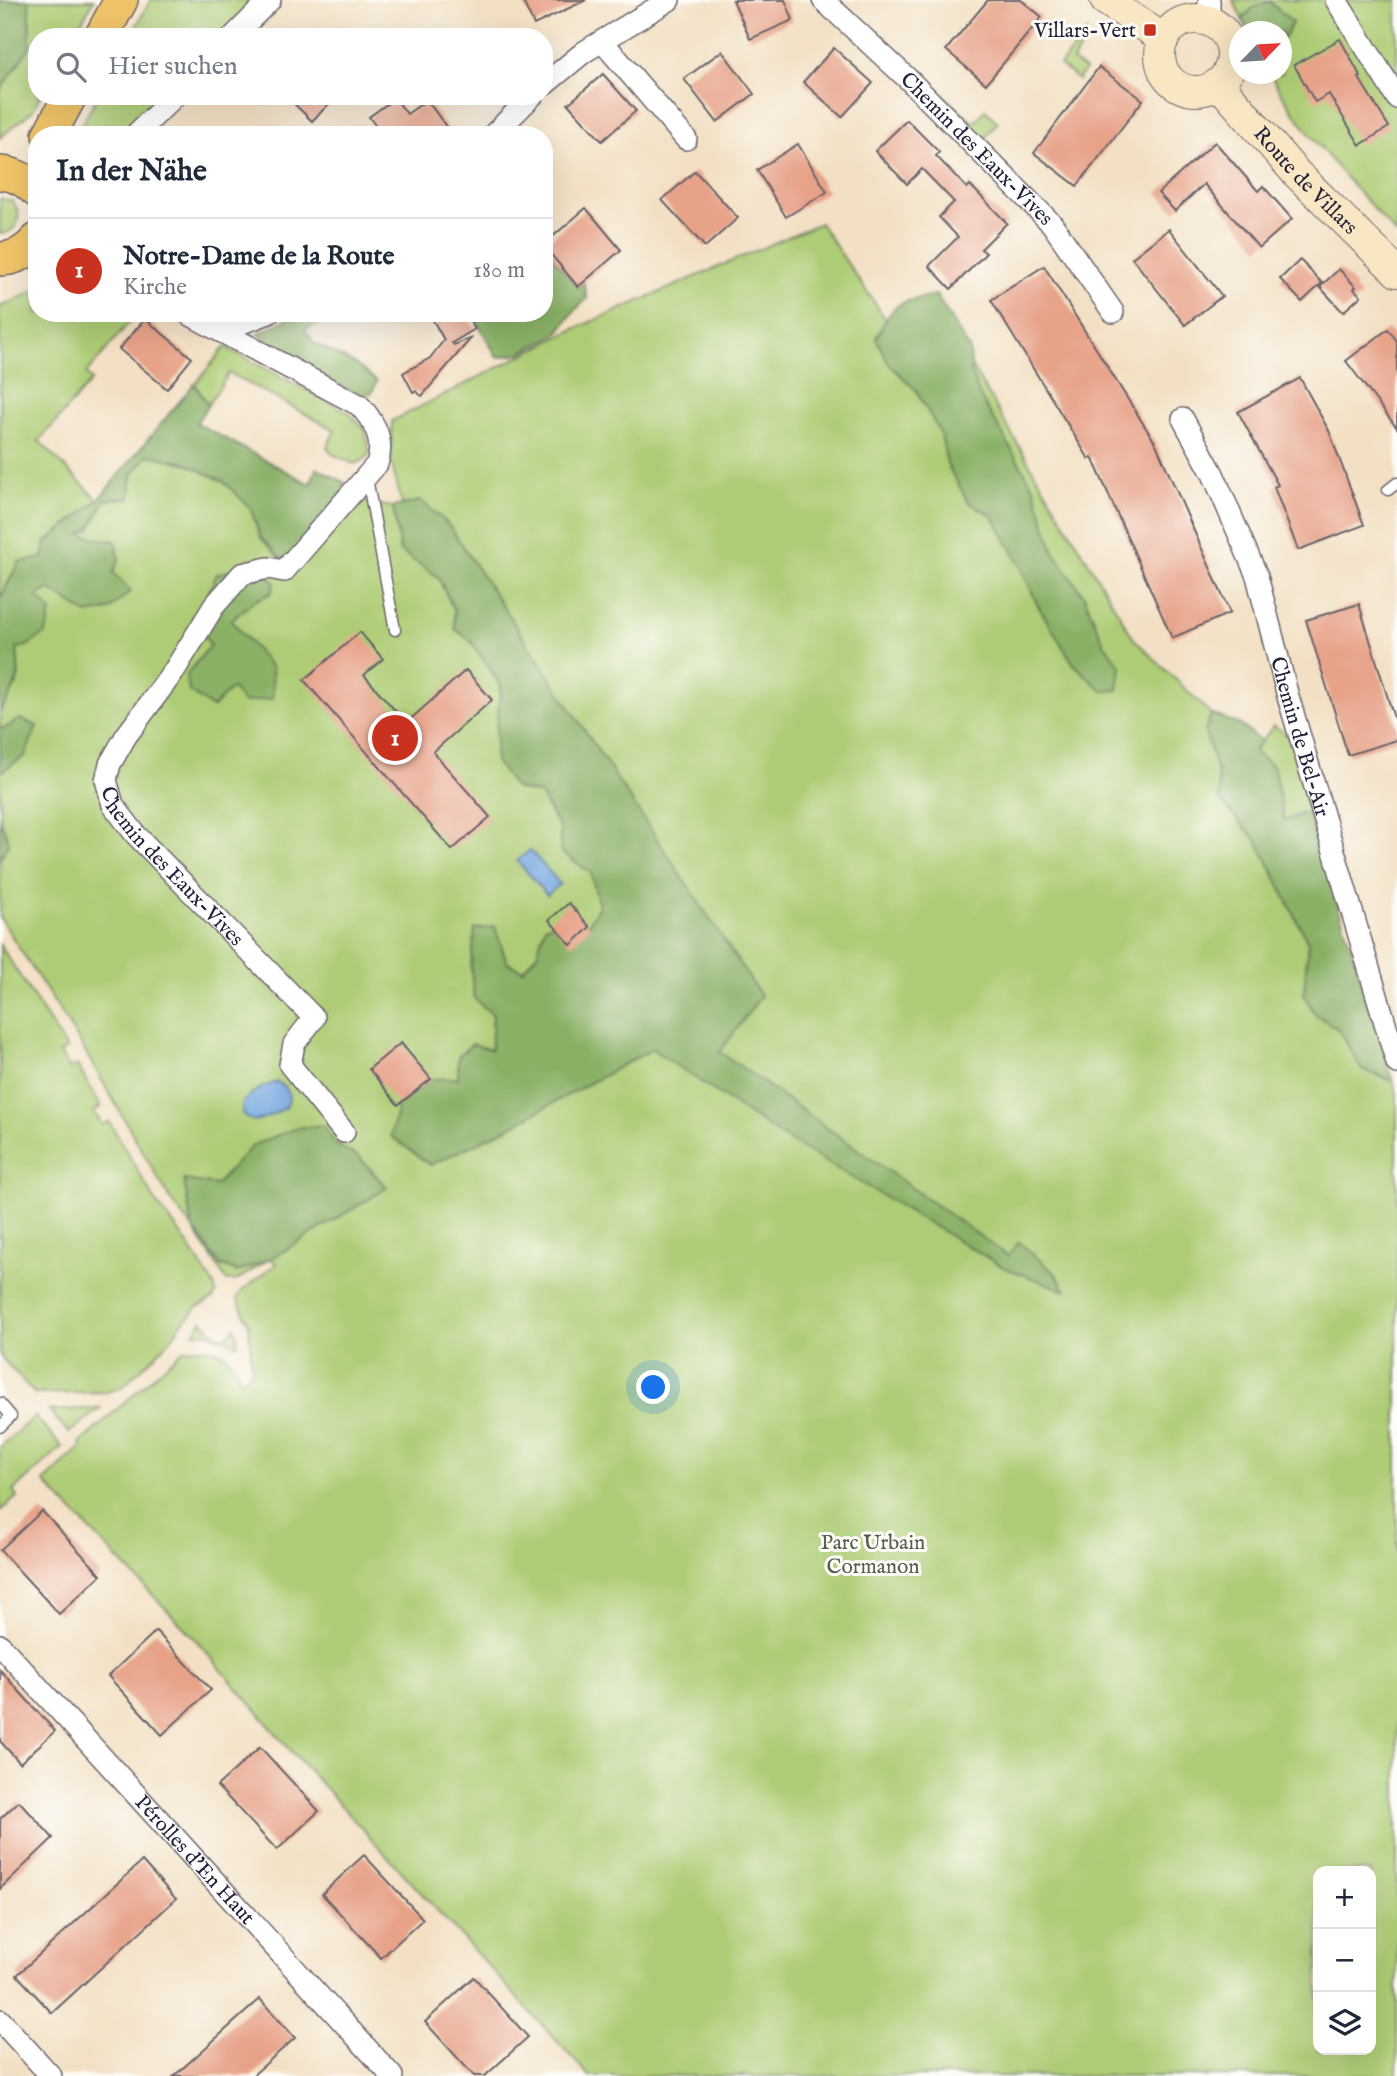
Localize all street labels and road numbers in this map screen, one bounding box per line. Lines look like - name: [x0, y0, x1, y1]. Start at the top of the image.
- street label: Chemin des Eaux-Vives: [894, 67, 1058, 232]
- street label: Route de Villars: [1247, 121, 1363, 241]
- street label: Chemin de Bel-Air: [1263, 654, 1335, 820]
- street label: Chemin des Eaux-Vives: [93, 784, 249, 953]
- street label: Pérolles d'En Haut: [128, 1790, 260, 1931]

